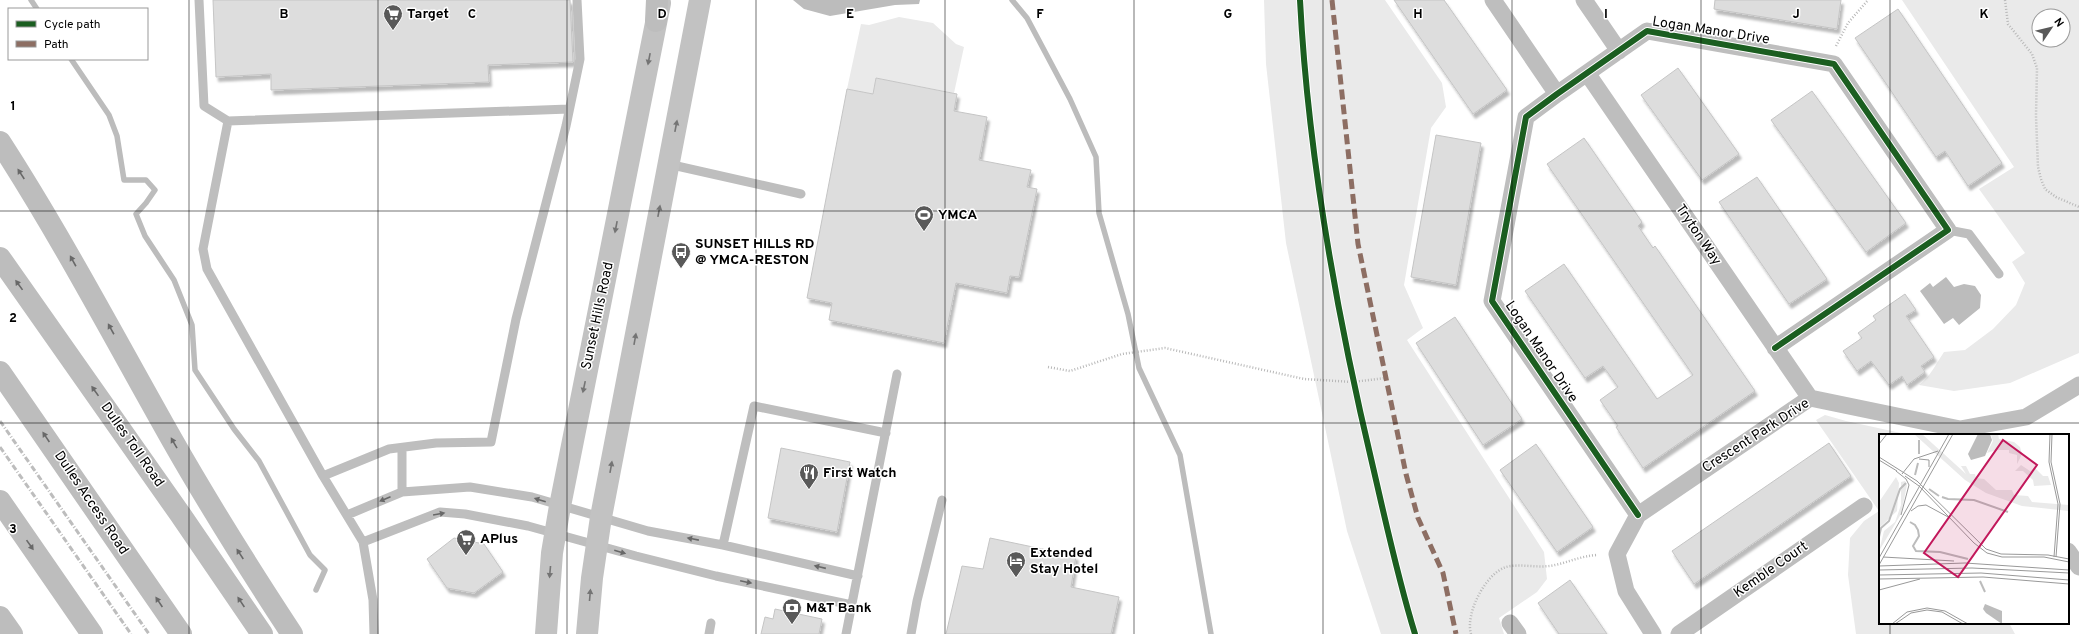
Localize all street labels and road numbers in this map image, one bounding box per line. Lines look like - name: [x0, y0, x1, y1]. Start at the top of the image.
- street label: Logan Manor Drive: [1651, 13, 1771, 49]
- street label: Tryton Way: [1671, 201, 1725, 269]
- street label: Sunset Hills Road: [578, 261, 618, 371]
- street label: Logan Manor Drive: [1501, 298, 1581, 406]
- street label: Crescent Park Drive: [1699, 395, 1813, 477]
- street label: Dulles Toll Road: [97, 399, 167, 491]
- street label: Dulles Access Road: [50, 448, 132, 558]
- street label: Kemble Court: [1731, 538, 1811, 602]

